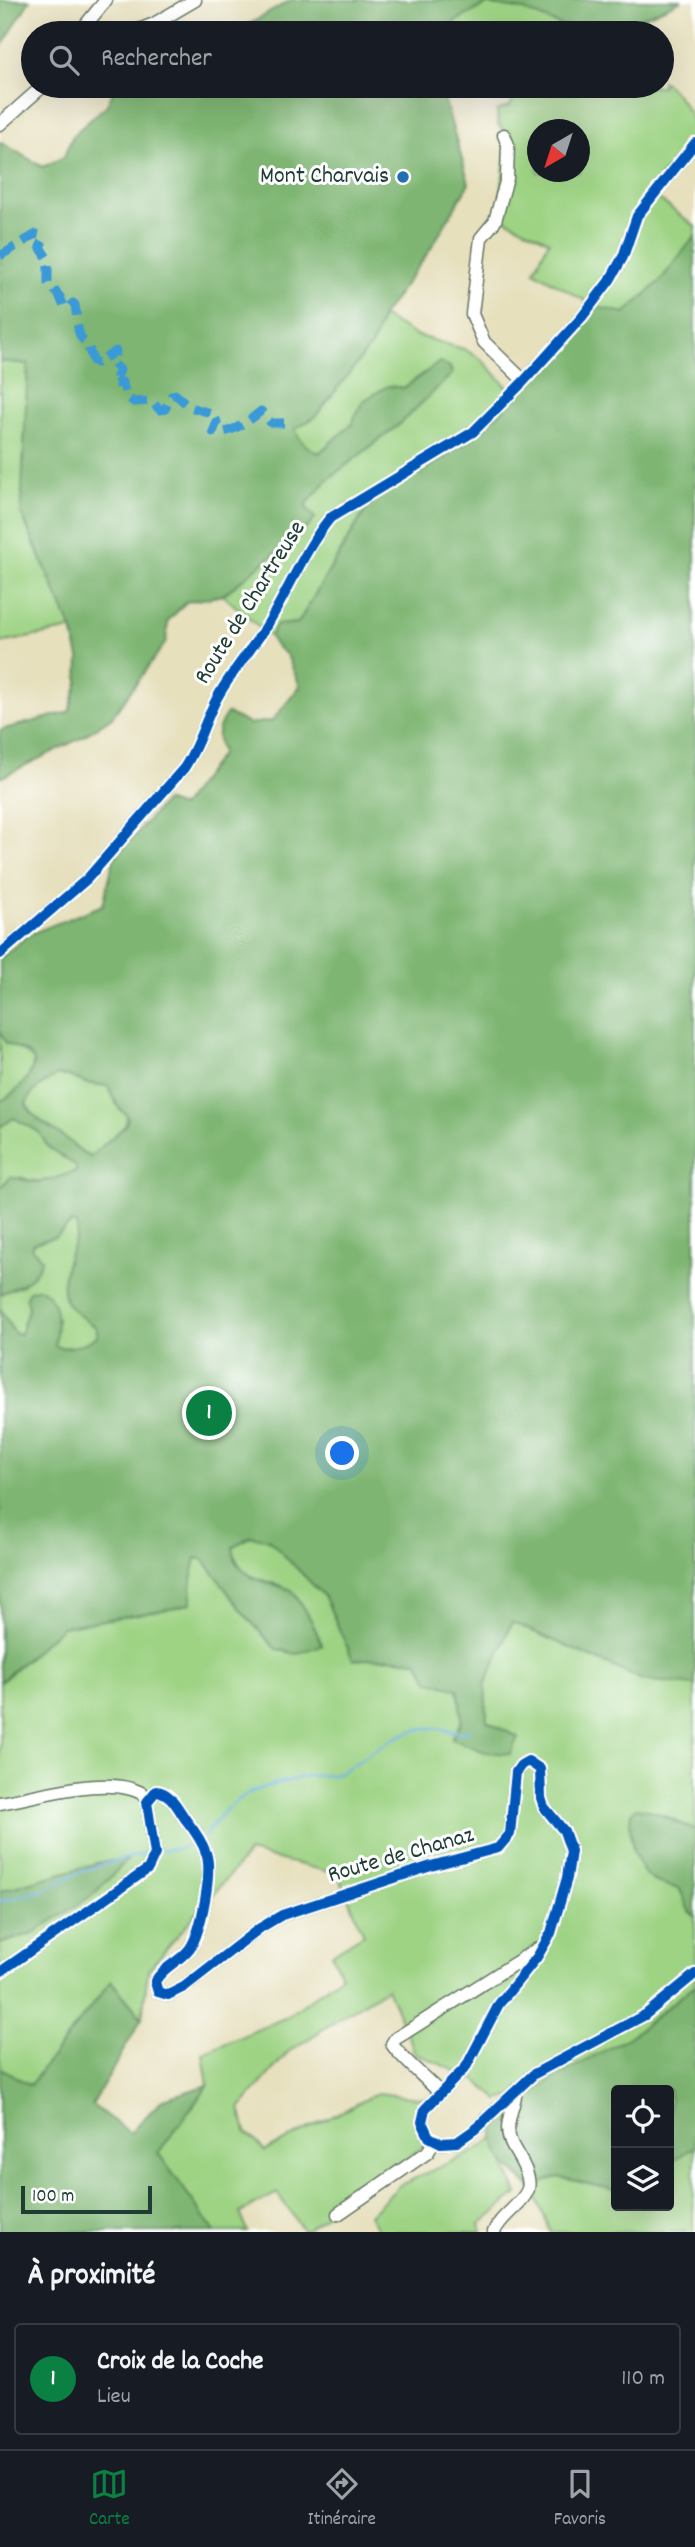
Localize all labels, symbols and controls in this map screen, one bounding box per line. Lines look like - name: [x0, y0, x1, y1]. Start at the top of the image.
- search box: [21, 21, 674, 98]
- icon: search: [45, 41, 83, 79]
- text: Rechercher: [101, 41, 212, 78]
- north arrow: [527, 119, 590, 182]
- place label: Mont Charvais: [260, 160, 389, 194]
- marker: Mont Charvais: [395, 169, 411, 185]
- street label: Route de Chartreuse: [187, 515, 315, 691]
- pin: 1: [186, 1387, 232, 1439]
- your location: [325, 1436, 359, 1470]
- street label: Route de Chanaz: [324, 1819, 478, 1893]
- map controls: [611, 2085, 674, 2211]
- button: locate: [611, 2085, 674, 2148]
- button: layers: [611, 2148, 674, 2211]
- scale bar: [21, 2183, 152, 2215]
- text: 100 m: [32, 2184, 74, 2211]
- text: À proximité: [28, 2256, 155, 2299]
- text: Croix de la Coche: [97, 2344, 264, 2381]
- text: 1: [50, 2363, 56, 2396]
- text: 110 m: [621, 2363, 665, 2396]
- text: Lieu: [97, 2381, 131, 2414]
- tab: Carte: [89, 2465, 130, 2534]
- tab: Itinéraire: [308, 2465, 376, 2534]
- tab: Favoris: [554, 2465, 606, 2534]

